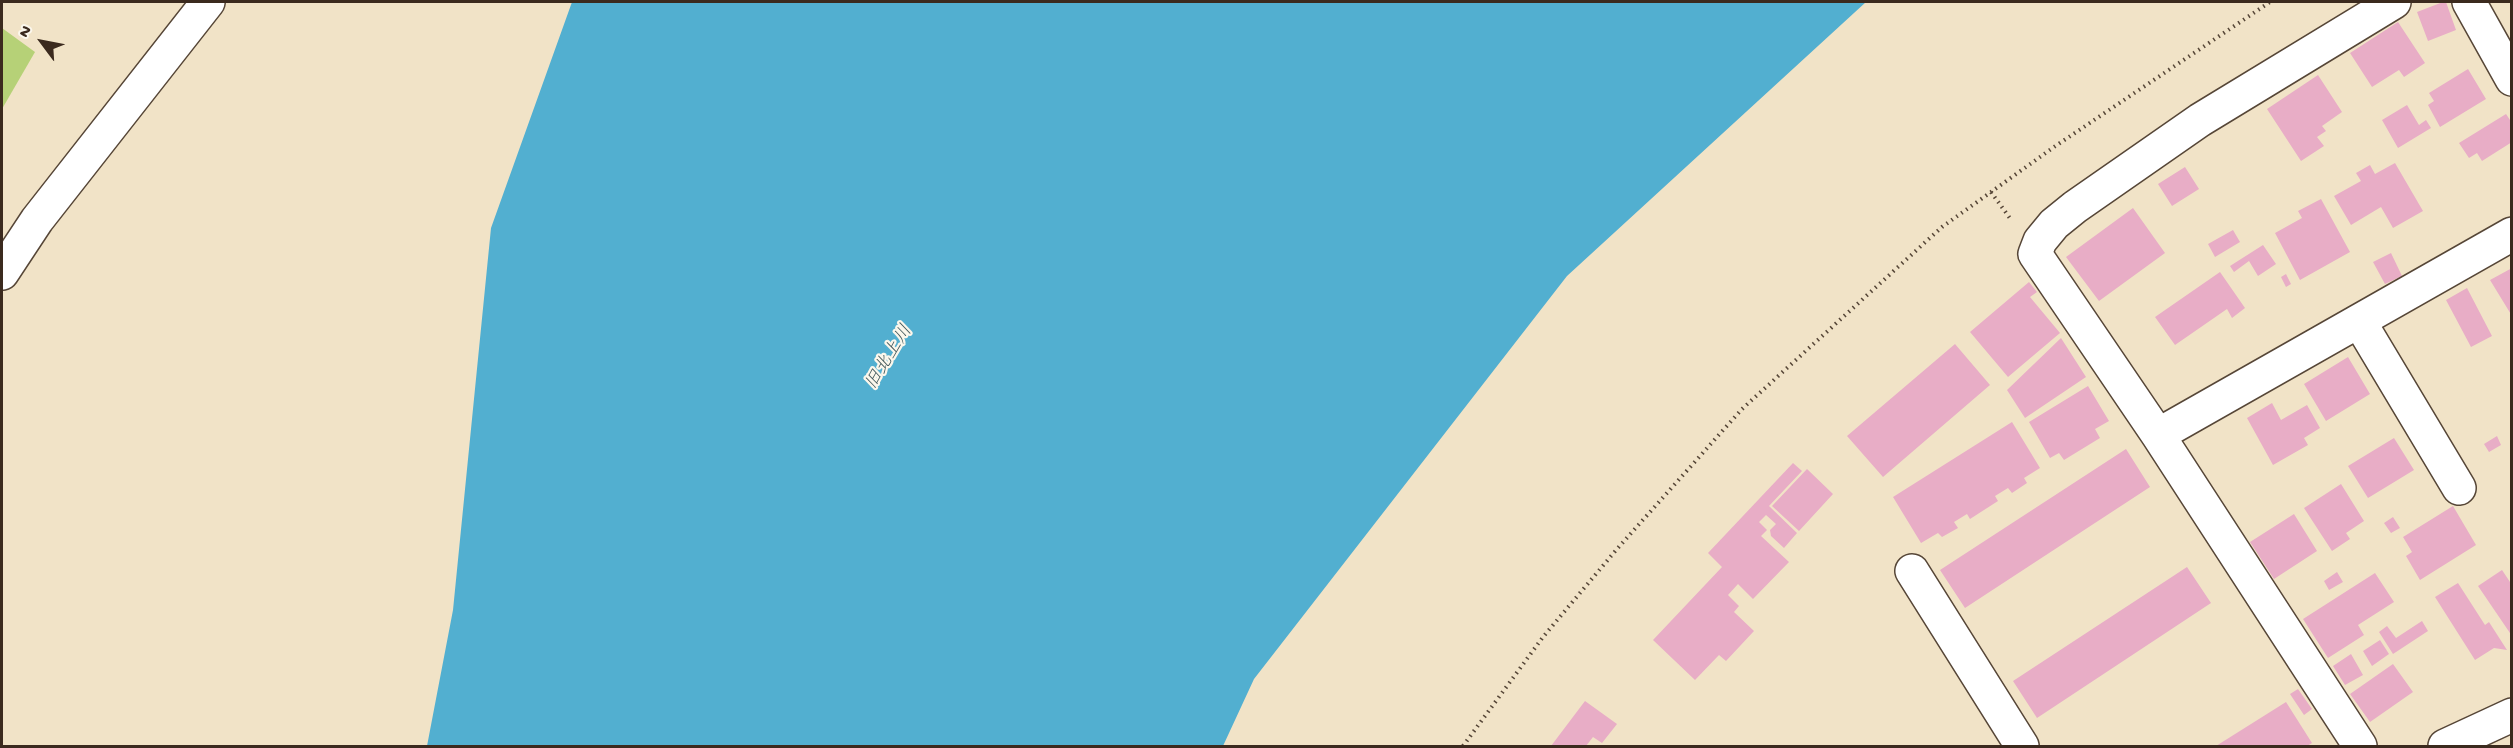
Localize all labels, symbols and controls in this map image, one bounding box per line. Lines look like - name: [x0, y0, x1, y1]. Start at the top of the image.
- north arrow: [12, 12, 72, 72]
- text: N: [15, 23, 37, 42]
- water label: 旧北上川: [862, 322, 918, 394]

